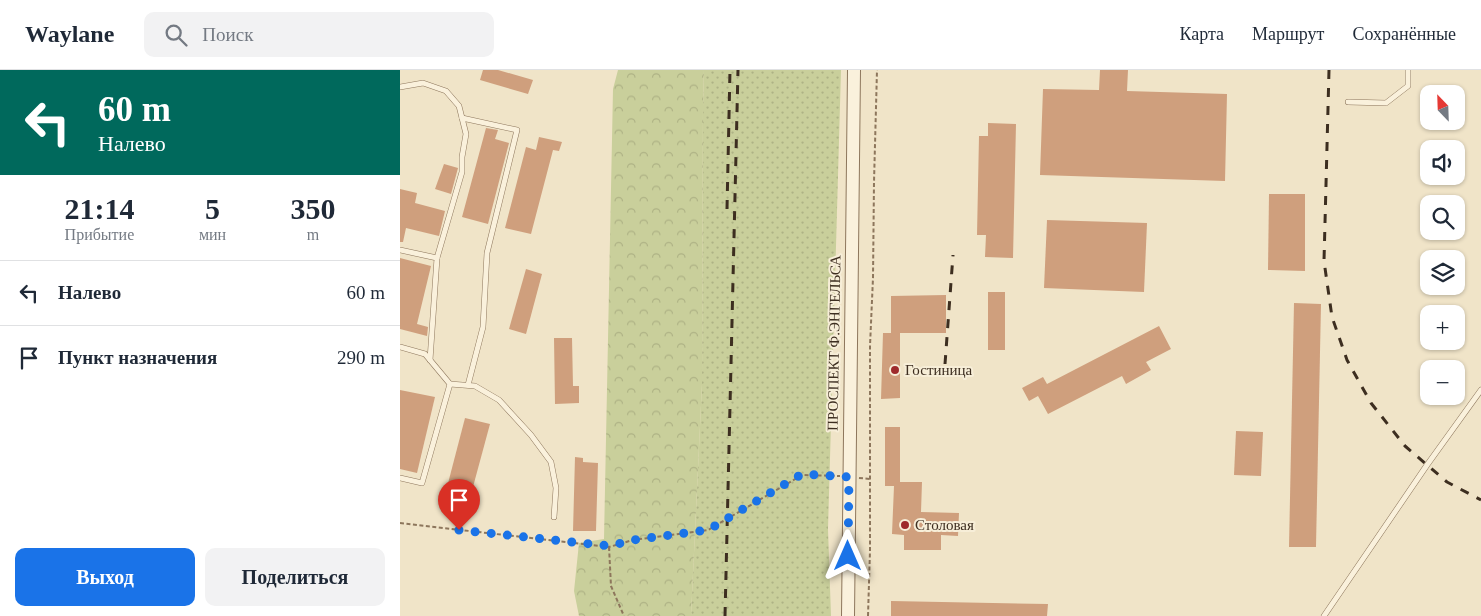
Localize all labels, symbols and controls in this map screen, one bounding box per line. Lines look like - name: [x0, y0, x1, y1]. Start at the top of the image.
- search box: [144, 12, 494, 57]
- text: Waylane: [25, 21, 114, 47]
- icon: search: [162, 21, 190, 49]
- text: Поиск: [202, 24, 253, 45]
- text: Карта: [1179, 24, 1224, 44]
- text: Маршрут: [1252, 24, 1324, 44]
- text: Сохранённые: [1352, 24, 1456, 44]
- north arrow: [1420, 85, 1465, 130]
- map controls: [1420, 85, 1465, 405]
- icon: left: [15, 90, 80, 155]
- text: 60 m: [98, 90, 171, 129]
- text: Налево: [98, 131, 166, 156]
- button: sound: [1420, 140, 1465, 185]
- text: 21:14: [64, 192, 134, 225]
- text: 5: [205, 192, 220, 225]
- text: 350: [291, 192, 336, 225]
- button: search: [1420, 195, 1465, 240]
- text: Прибытие: [65, 226, 134, 243]
- text: мин: [199, 226, 226, 243]
- text: m: [307, 226, 319, 243]
- button: layers: [1420, 250, 1465, 295]
- street label: ПРОСПЕКТ Ф.ЭНГЕЛЬСА: [824, 255, 844, 431]
- icon: left: [15, 279, 43, 307]
- text: Налево: [58, 282, 121, 303]
- text: 60 m: [346, 282, 385, 303]
- button: +: [1420, 305, 1465, 350]
- icon: arrive: [15, 344, 43, 372]
- text: Пункт назначения: [58, 347, 217, 368]
- text: 290 m: [337, 347, 385, 368]
- button: −: [1420, 360, 1465, 405]
- place label: Гостиница: [905, 362, 973, 378]
- marker: Гостиница: [889, 364, 901, 376]
- pin: [438, 479, 480, 530]
- icon: arrive: [445, 486, 473, 514]
- place label: Столовая: [915, 517, 974, 533]
- marker: Столовая: [899, 519, 911, 531]
- position arrow: [821, 529, 873, 581]
- button: Выход: [15, 548, 195, 606]
- button: Поделиться: [205, 548, 385, 606]

